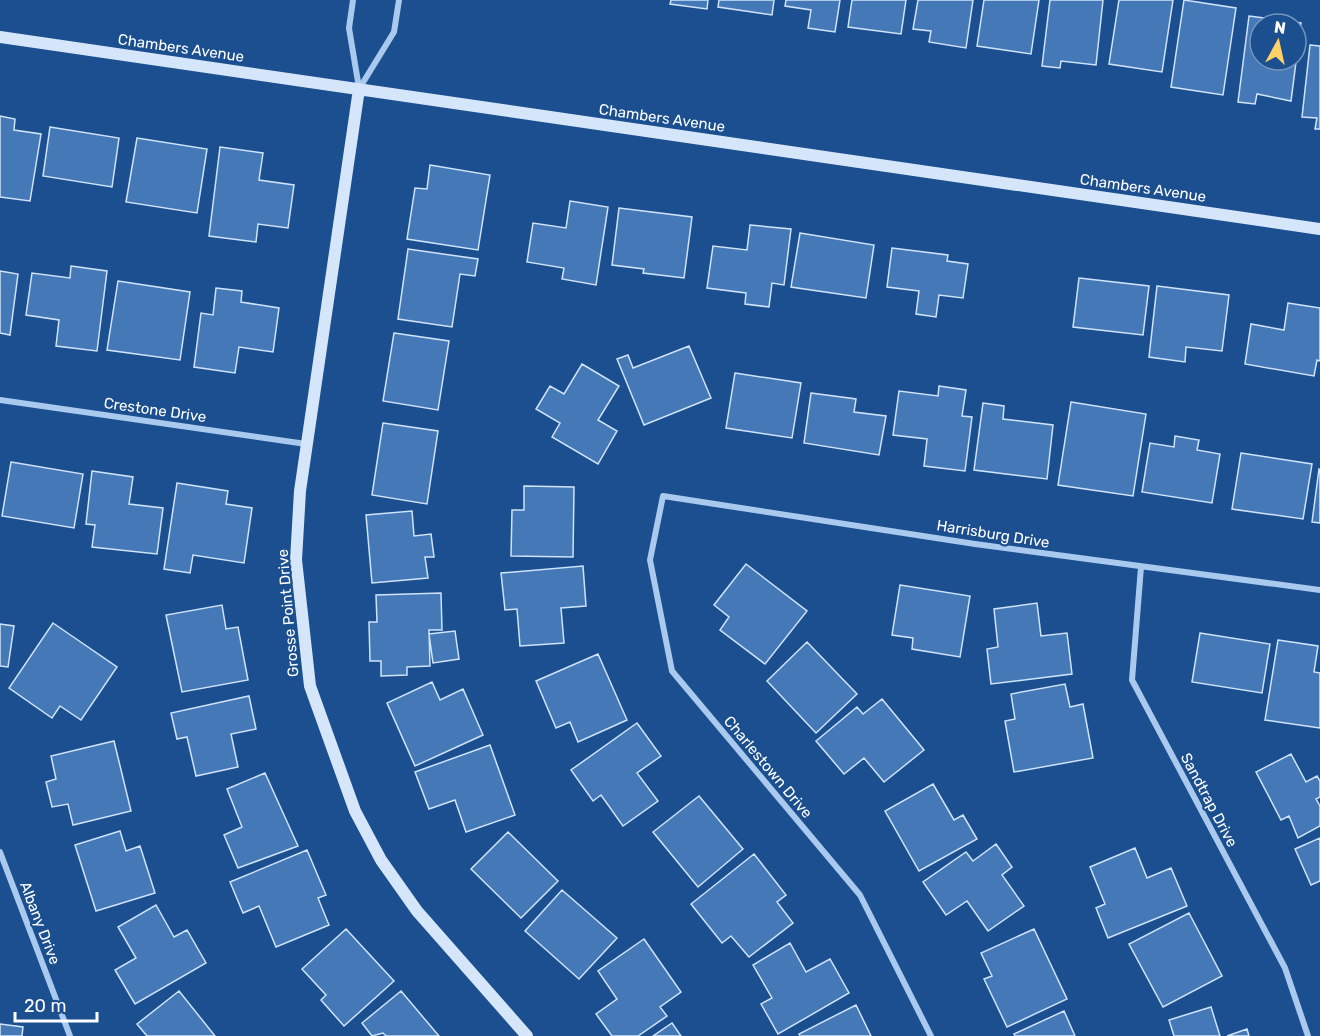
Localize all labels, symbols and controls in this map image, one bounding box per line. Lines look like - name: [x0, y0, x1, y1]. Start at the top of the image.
- north arrow: [1248, 12, 1308, 72]
- text: N: [1273, 17, 1287, 38]
- street label: Chambers Avenue: [117, 30, 245, 66]
- street label: Chambers Avenue: [598, 100, 726, 136]
- street label: Chambers Avenue: [1079, 170, 1207, 206]
- street label: Crestone Drive: [103, 394, 207, 426]
- street label: Harrisburg Drive: [935, 516, 1051, 552]
- street label: Grosse Point Drive: [273, 548, 303, 678]
- street label: Charlestown Drive: [720, 712, 816, 822]
- street label: Sandtrap Drive: [1177, 750, 1241, 850]
- street label: Albany Drive: [16, 879, 64, 967]
- scale bar: [15, 985, 98, 1023]
- text: 20 m: [24, 995, 66, 1017]

